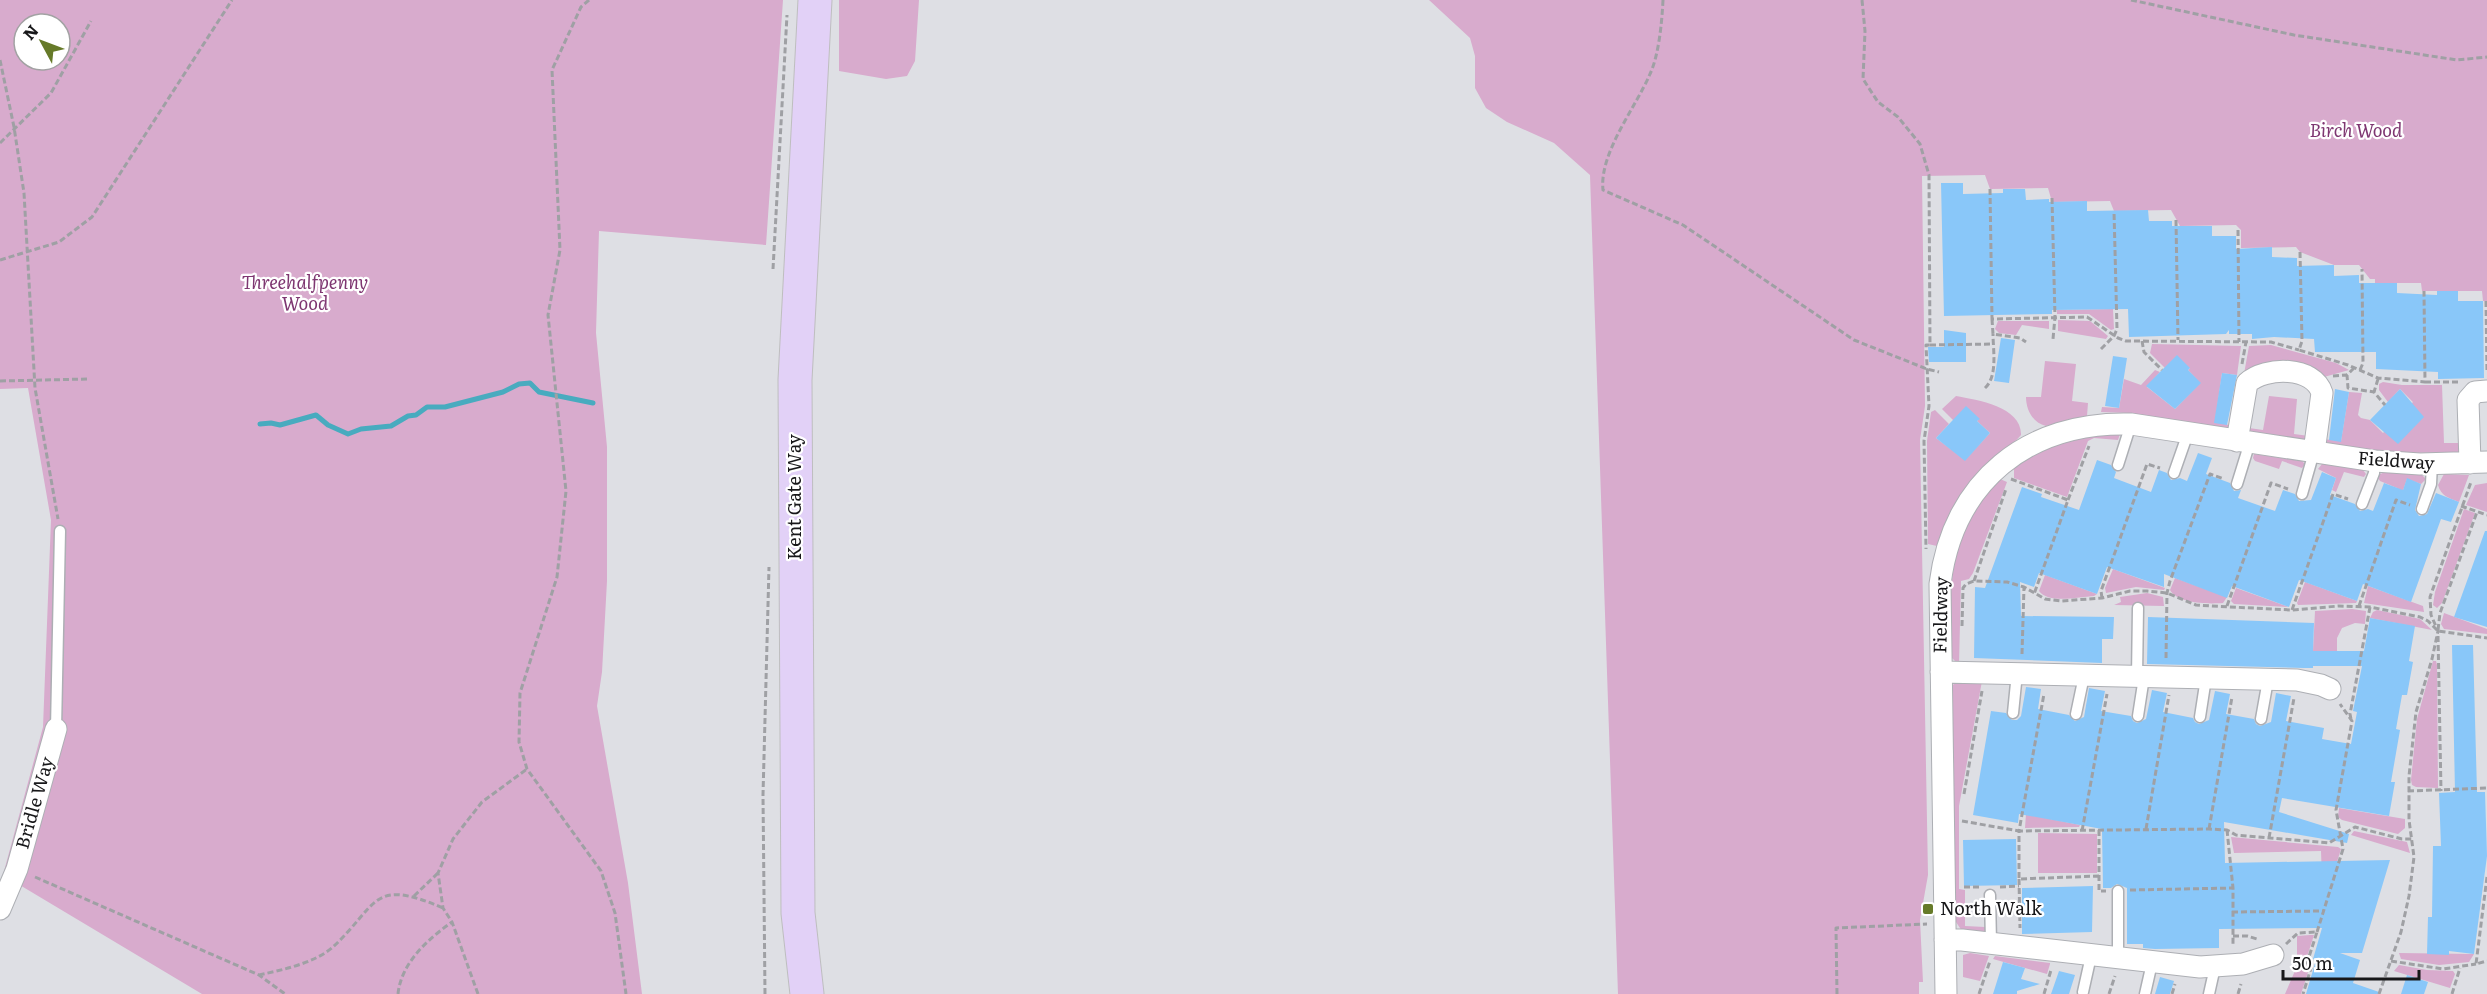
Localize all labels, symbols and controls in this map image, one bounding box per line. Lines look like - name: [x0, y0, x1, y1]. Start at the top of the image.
- north arrow: [12, 12, 72, 72]
- text: N: [16, 19, 43, 44]
- park label: Birch Wood: [2310, 116, 2403, 143]
- park label: Threehalfpenny Wood: [242, 268, 368, 316]
- street label: Kent Gate Way: [780, 433, 807, 560]
- street label: Fieldway: [2357, 443, 2436, 476]
- street label: Fieldway: [1925, 576, 1954, 654]
- street label: Bridle Way: [8, 753, 60, 852]
- place label: North Walk: [1940, 894, 2043, 921]
- marker: North Walk: [1921, 902, 1935, 916]
- scale bar: [2283, 943, 2420, 981]
- text: 50 m: [2292, 949, 2333, 976]

